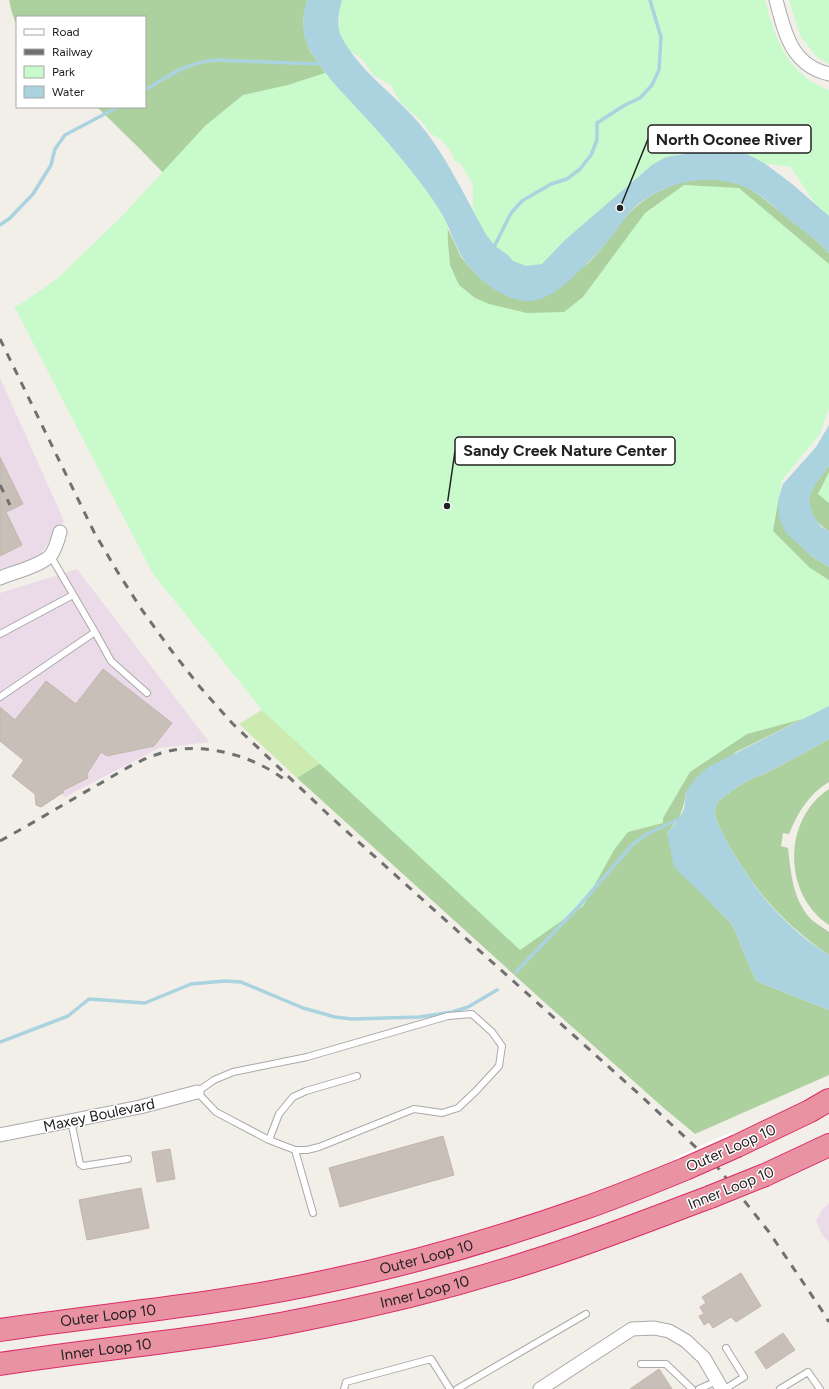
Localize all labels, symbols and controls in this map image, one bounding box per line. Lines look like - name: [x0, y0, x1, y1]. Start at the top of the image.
- legend: [16, 16, 146, 108]
- text: Road: [52, 25, 80, 39]
- text: Railway: [52, 45, 93, 59]
- text: Park: [52, 65, 75, 79]
- text: Water: [52, 85, 84, 99]
- callout: North Oconee River: [648, 125, 811, 153]
- text: North Oconee River: [656, 130, 802, 149]
- callout: Sandy Creek Nature Center: [455, 437, 675, 465]
- text: Sandy Creek Nature Center: [463, 441, 667, 460]
- street label: Maxey Boulevard: [42, 1094, 156, 1136]
- street label: Outer Loop 10: [683, 1120, 779, 1176]
- street label: Inner Loop 10: [685, 1163, 777, 1213]
- street label: Outer Loop 10: [378, 1236, 475, 1278]
- street label: Inner Loop 10: [378, 1272, 471, 1312]
- street label: Outer Loop 10: [59, 1301, 157, 1331]
- street label: Inner Loop 10: [59, 1335, 153, 1364]

